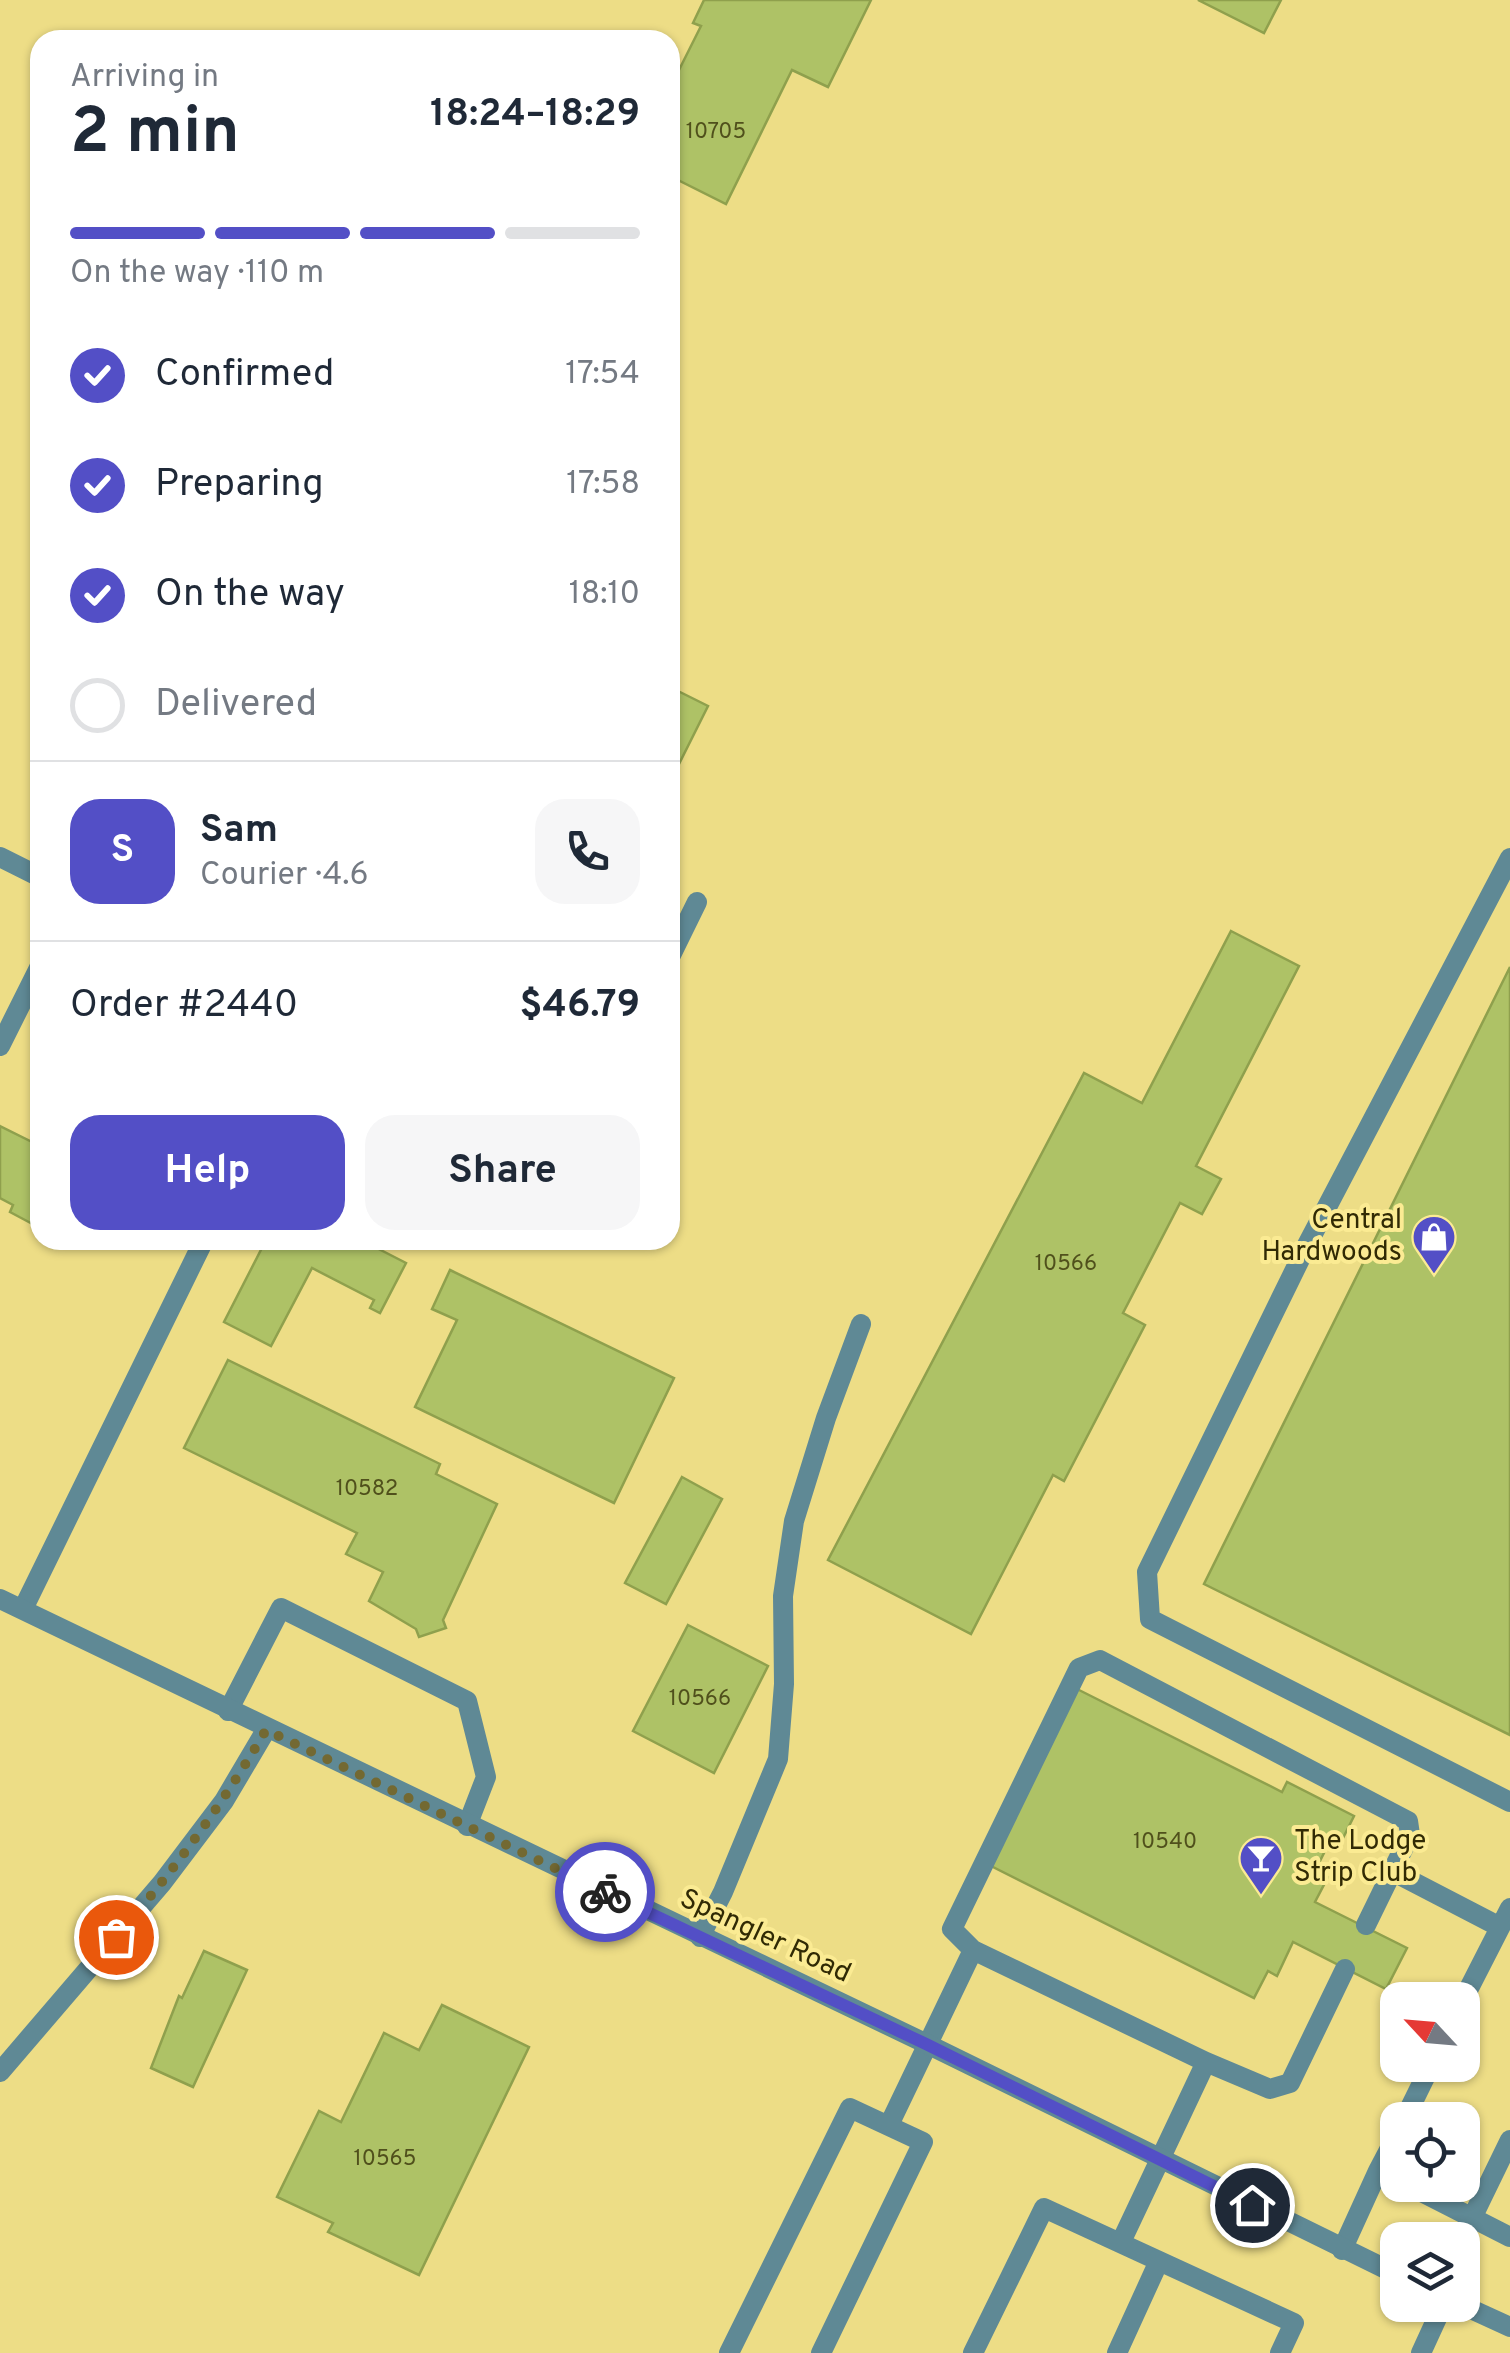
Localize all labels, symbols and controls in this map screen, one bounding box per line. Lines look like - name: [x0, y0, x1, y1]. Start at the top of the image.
- text: Arriving in: [70, 58, 219, 98]
- text: 18:24–18:29: [430, 91, 640, 140]
- text: 2 min: [70, 94, 240, 176]
- house number: 10705: [686, 119, 746, 146]
- text: On the way · 110 m: [70, 254, 324, 294]
- icon: check: [70, 348, 125, 403]
- text: Confirmed: [155, 351, 334, 400]
- text: 17:54: [565, 355, 640, 395]
- icon: check: [70, 458, 125, 513]
- text: Preparing: [155, 461, 324, 510]
- text: 17:58: [566, 465, 640, 505]
- icon: check: [70, 568, 125, 623]
- text: On the way: [155, 571, 345, 620]
- text: 18:10: [569, 575, 640, 615]
- text: Delivered: [155, 681, 317, 730]
- button: phone: [535, 799, 640, 904]
- text: Sam: [200, 807, 278, 856]
- text: S: [111, 827, 134, 876]
- text: Courier · 4.6: [200, 856, 369, 896]
- text: Order #2440: [70, 982, 298, 1031]
- text: $46.79: [520, 982, 640, 1031]
- button: Help: [70, 1115, 345, 1230]
- button: Share: [365, 1115, 640, 1230]
- place label: Central Hardwoods: [1261, 1203, 1402, 1271]
- shop icon: Central Hardwoods: [1411, 1214, 1457, 1275]
- house number: 10566: [1035, 1251, 1097, 1278]
- house number: 10582: [336, 1476, 398, 1503]
- house number: 10566: [669, 1686, 731, 1713]
- place label: The Lodge Strip Club: [1294, 1824, 1426, 1892]
- house number: 10540: [1133, 1829, 1197, 1856]
- bar icon: The Lodge Strip Club: [1238, 1835, 1284, 1896]
- courier: [555, 1842, 655, 1942]
- icon: bike: [578, 1865, 633, 1920]
- street label: Spangler Road: [674, 1882, 856, 1992]
- pin: [74, 1895, 159, 1980]
- icon: bag: [89, 1910, 144, 1965]
- north arrow: [1380, 1982, 1480, 2082]
- map controls: [1380, 1982, 1480, 2322]
- button: locate: [1380, 2102, 1480, 2202]
- house number: 10565: [354, 2146, 416, 2173]
- pin: [1210, 2163, 1295, 2248]
- icon: home: [1225, 2178, 1280, 2233]
- button: layers: [1380, 2222, 1480, 2322]

